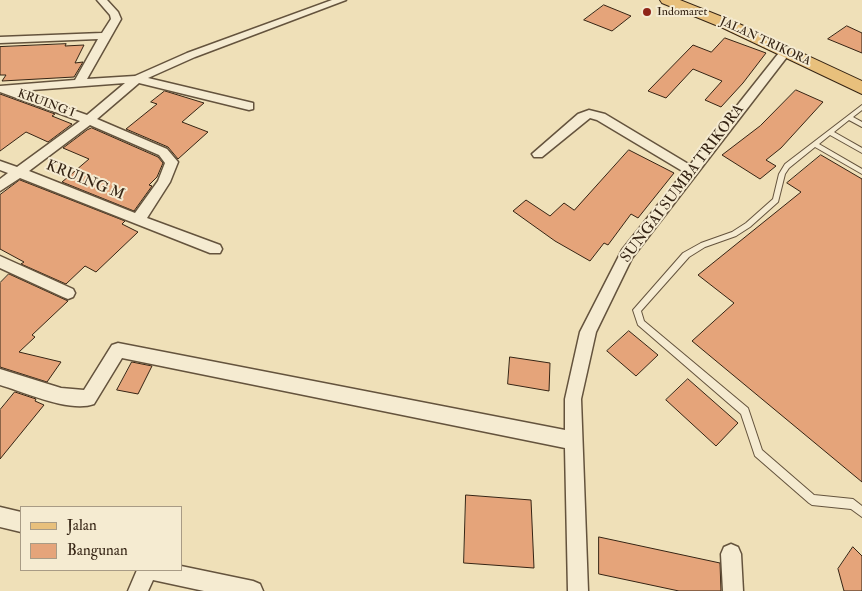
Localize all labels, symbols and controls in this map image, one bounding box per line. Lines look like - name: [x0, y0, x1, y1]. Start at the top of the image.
- place label: Indomaret: [657, 5, 707, 19]
- marker: Indomaret: [641, 6, 653, 18]
- street label: JALAN TRIKORA: [717, 15, 813, 69]
- street label: KRUING I: [16, 87, 76, 121]
- street label: SUNGAI SUMBA TRIKORA: [618, 101, 748, 267]
- street label: KRUING M: [43, 157, 127, 205]
- legend: [20, 506, 182, 571]
- text: Jalan: [67, 516, 97, 535]
- text: Bangunan: [67, 541, 128, 560]

